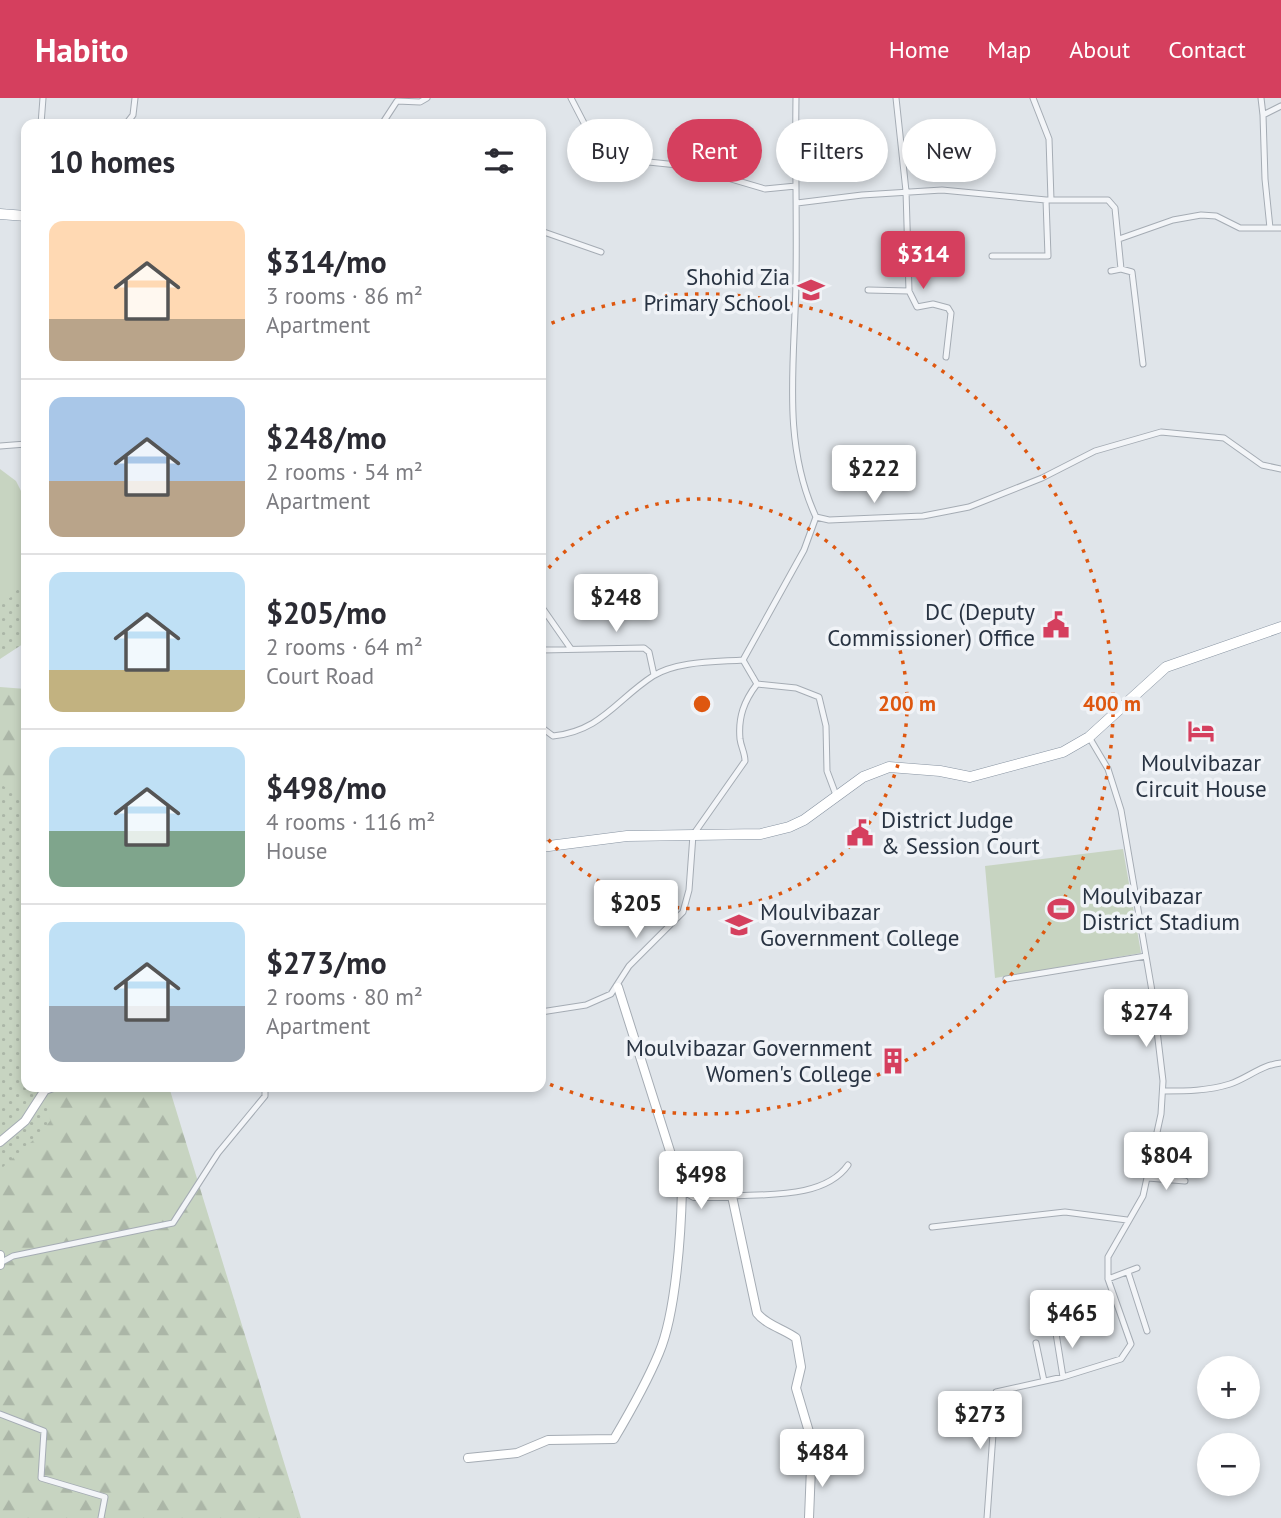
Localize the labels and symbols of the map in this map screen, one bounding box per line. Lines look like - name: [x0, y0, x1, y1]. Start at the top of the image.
- pin: $314: [882, 232, 964, 291]
- place label: Shohid Zia Primary School: [643, 262, 790, 317]
- school or university icon: Shohid Zia Primary School: [796, 275, 826, 305]
- pin: $222: [833, 446, 915, 505]
- pin: $248: [575, 574, 657, 634]
- place label: DC (Deputy Commissioner) Office: [827, 597, 1035, 652]
- public building icon: DC (Deputy Commissioner) Office: [1041, 610, 1071, 640]
- text: 200 m: [878, 690, 936, 717]
- text: 400 m: [1083, 690, 1141, 717]
- centre of rings: [690, 692, 714, 716]
- hotel icon: Moulvibazar Circuit House: [1186, 716, 1216, 746]
- place label: Moulvibazar Circuit House: [1135, 748, 1267, 803]
- place label: District Judge & Session Court: [881, 805, 1040, 860]
- public building icon: District Judge & Session Court: [845, 818, 875, 848]
- pin: $205: [595, 880, 677, 940]
- place label: Moulvibazar District Stadium: [1082, 881, 1240, 936]
- sports icon: Moulvibazar District Stadium: [1046, 894, 1076, 924]
- place label: Moulvibazar Government College: [760, 897, 959, 952]
- school or university icon: Moulvibazar Government College: [724, 910, 754, 940]
- pin: $274: [1105, 990, 1187, 1049]
- place label: Moulvibazar Government Women's College: [626, 1033, 872, 1088]
- building icon: Moulvibazar Government Women's College: [878, 1046, 908, 1076]
- pin: $804: [1125, 1132, 1207, 1192]
- pin: $498: [660, 1152, 742, 1211]
- pin: $465: [1031, 1290, 1113, 1350]
- pin: $273: [939, 1392, 1021, 1451]
- pin: $484: [781, 1430, 863, 1489]

